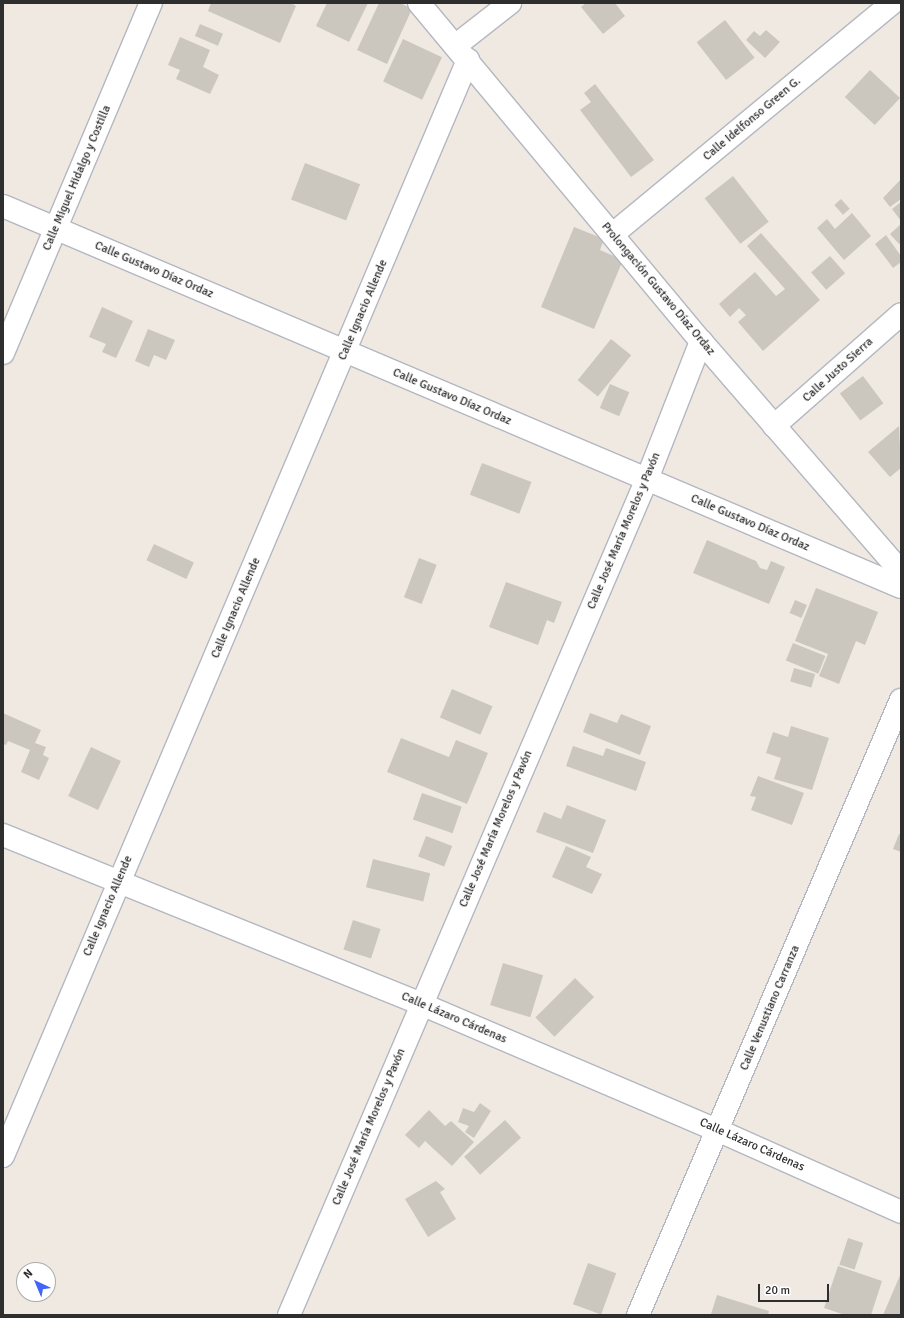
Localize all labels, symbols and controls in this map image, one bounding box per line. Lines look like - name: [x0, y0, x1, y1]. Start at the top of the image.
- street label: Calle Idelfonso Green G.: [700, 74, 804, 164]
- street label: Calle Miguel Hidalgo y Costilla: [40, 103, 114, 253]
- street label: Prolongación Gustavo Díaz Ordaz: [598, 220, 718, 358]
- street label: Calle Gustavo Díaz Ordaz: [92, 238, 216, 302]
- street label: Calle Ignacio Allende: [335, 257, 391, 363]
- street label: Calle Justo Sierra: [800, 335, 876, 405]
- street label: Calle Gustavo Díaz Ordaz: [390, 365, 514, 429]
- street label: Calle José María Morelos y Pavón: [584, 450, 664, 612]
- street label: Calle Gustavo Díaz Ordaz: [688, 491, 812, 555]
- street label: Calle Ignacio Allende: [208, 555, 264, 661]
- street label: Calle José María Morelos y Pavón: [456, 748, 536, 910]
- street label: Calle Ignacio Allende: [80, 853, 136, 959]
- street label: Calle Venustiano Carranza: [737, 943, 803, 1073]
- street label: Calle Lázaro Cárdenas: [399, 989, 509, 1047]
- street label: Calle José María Morelos y Pavón: [329, 1046, 409, 1208]
- street label: Calle Lázaro Cárdenas: [697, 1115, 807, 1175]
- north arrow: [16, 1262, 56, 1302]
- text: N: [21, 1266, 35, 1281]
- scale bar: [760, 1276, 831, 1302]
- text: 20 m: [765, 1283, 790, 1298]

